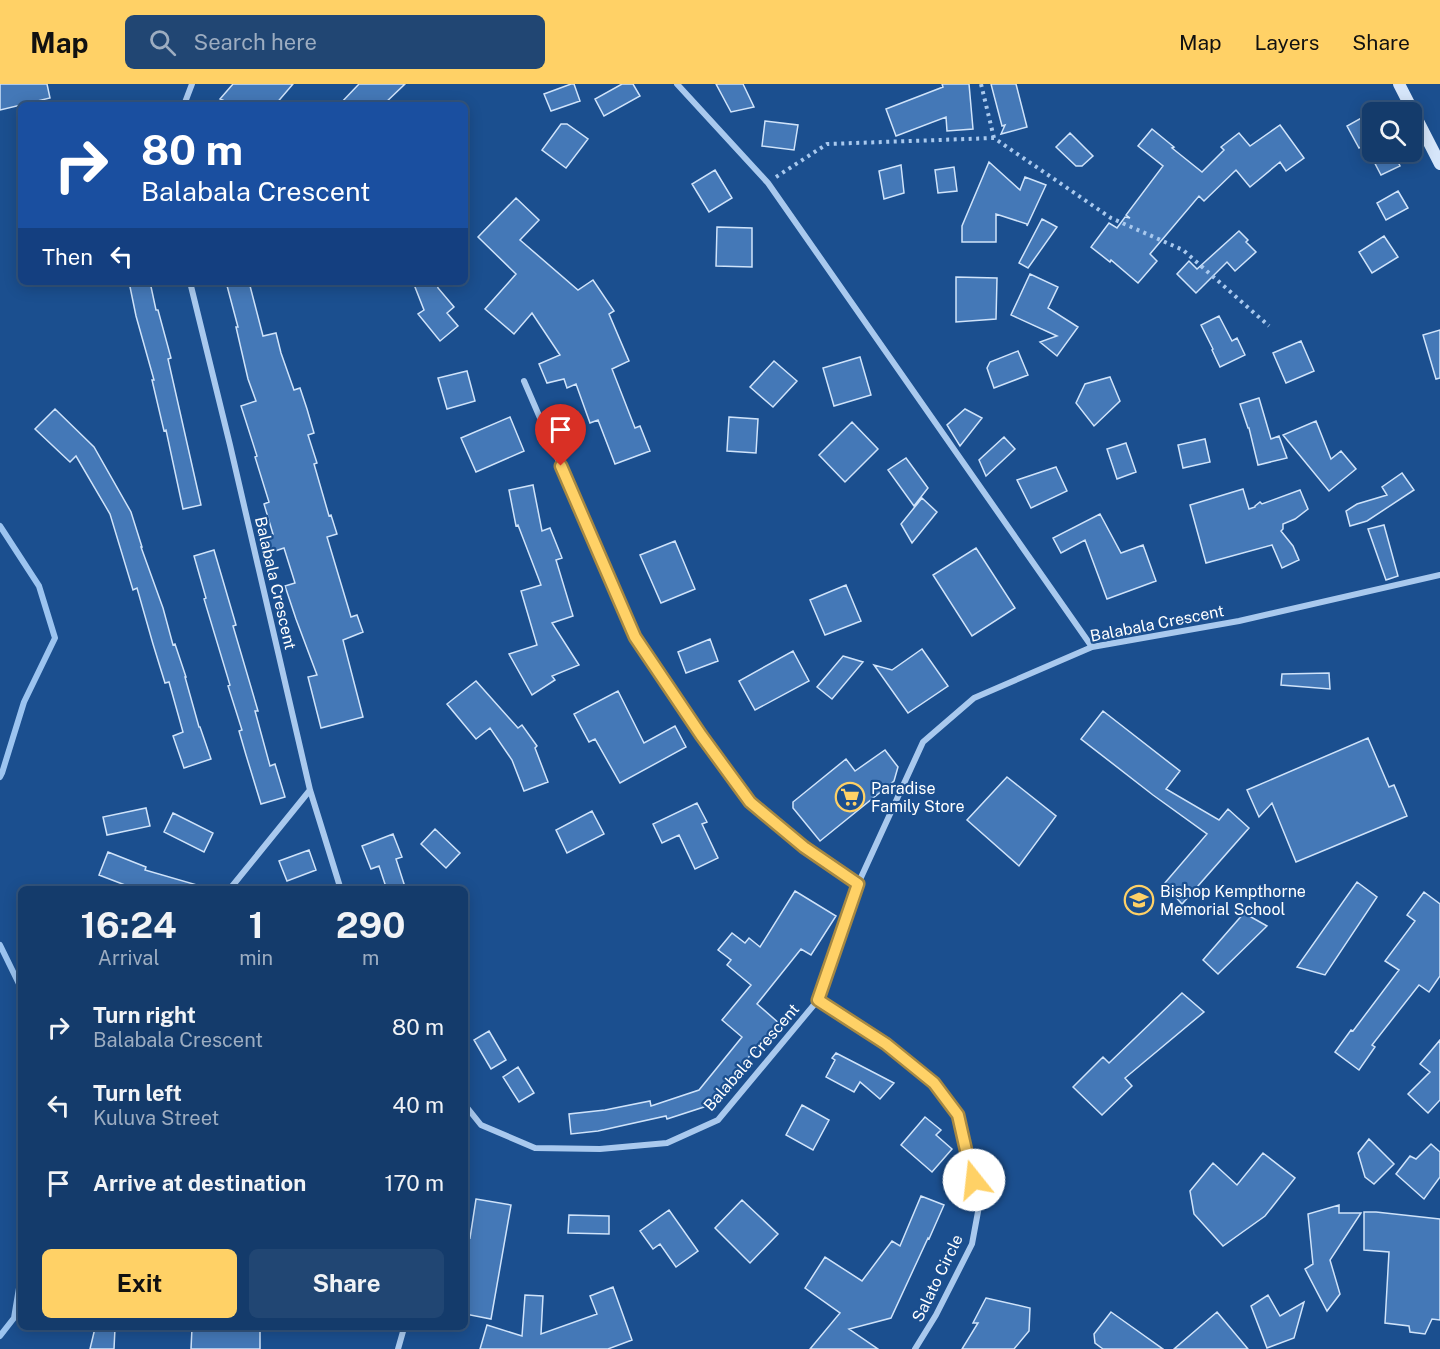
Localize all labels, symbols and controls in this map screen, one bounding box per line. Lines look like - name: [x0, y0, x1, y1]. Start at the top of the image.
- search box: [125, 15, 545, 69]
- text: Map: [30, 26, 89, 59]
- icon: search: [146, 26, 179, 59]
- text: Search here: [194, 29, 317, 55]
- text: Map: [1179, 30, 1222, 55]
- text: Layers: [1255, 30, 1319, 55]
- text: Share: [1352, 30, 1410, 55]
- map controls: [1362, 102, 1422, 162]
- button: search: [1362, 102, 1422, 162]
- text: 80 m: [141, 125, 243, 174]
- icon: right: [42, 126, 120, 204]
- text: Balabala Crescent: [141, 175, 371, 207]
- icon: left: [105, 240, 138, 273]
- text: Then: [42, 244, 93, 270]
- pin: [535, 404, 586, 466]
- icon: arrive: [544, 413, 577, 446]
- street label: Balabala Crescent: [251, 515, 300, 652]
- street label: Balabala Crescent: [1089, 601, 1226, 646]
- place label: Paradise Family Store: [871, 779, 965, 816]
- supermarket icon: Paradise Family Store: [834, 781, 866, 813]
- place label: Bishop Kempthorne Memorial School: [1160, 882, 1306, 919]
- school or university icon: Bishop Kempthorne Memorial School: [1123, 884, 1155, 916]
- text: 16:24: [81, 904, 177, 946]
- text: 1: [248, 904, 264, 946]
- text: 290: [336, 904, 405, 946]
- text: Arrival: [98, 946, 159, 970]
- text: min: [239, 946, 273, 970]
- text: m: [362, 946, 379, 970]
- street label: Balabala Crescent: [700, 1000, 803, 1115]
- text: Turn right: [93, 1002, 196, 1028]
- icon: right: [42, 1011, 75, 1044]
- text: 80 m: [392, 1014, 444, 1040]
- text: Balabala Crescent: [93, 1028, 263, 1052]
- text: Turn left: [93, 1080, 182, 1106]
- icon: left: [42, 1089, 75, 1122]
- text: 40 m: [392, 1092, 444, 1118]
- text: Kuluva Street: [93, 1106, 219, 1130]
- position arrow: [942, 1148, 1006, 1212]
- icon: arrive: [42, 1167, 75, 1200]
- text: Arrive at destination: [93, 1170, 306, 1196]
- text: 170 m: [384, 1170, 444, 1196]
- street label: Salato Circle: [908, 1231, 967, 1325]
- button: Exit: [42, 1249, 237, 1318]
- button: Share: [249, 1249, 444, 1318]

